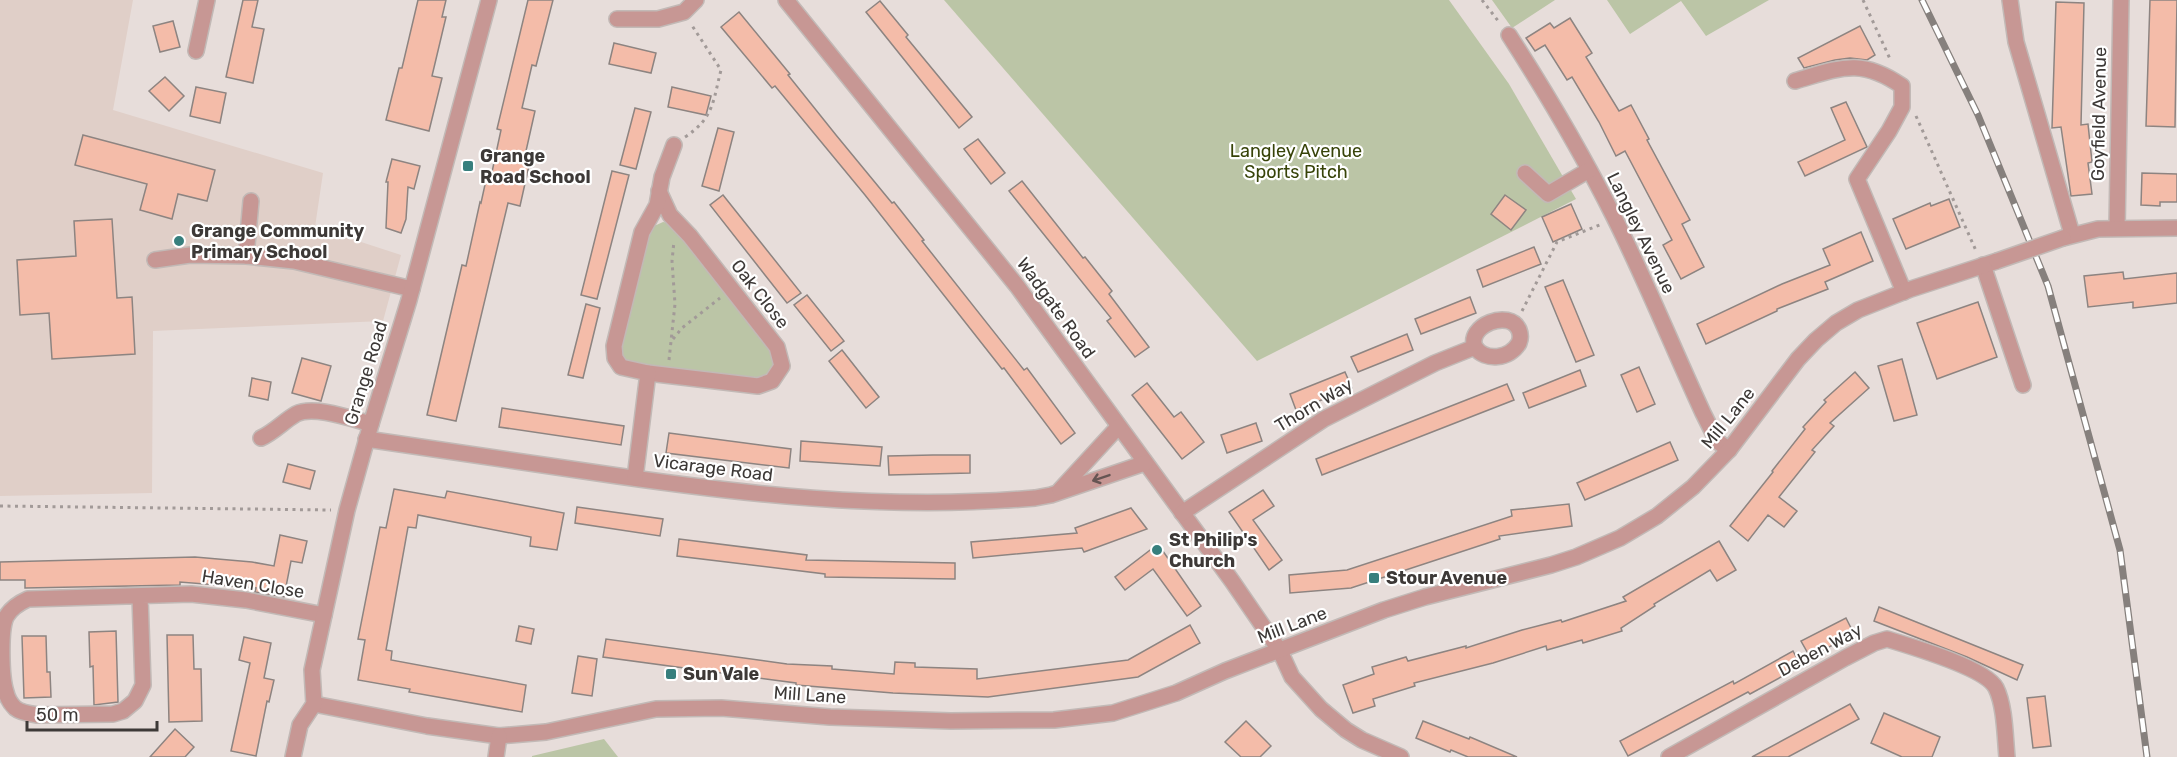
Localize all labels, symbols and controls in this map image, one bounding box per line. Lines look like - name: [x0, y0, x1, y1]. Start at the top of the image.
- street label: Goyfield Avenue: [2087, 47, 2111, 181]
- park label: Langley Avenue Sports Pitch: [1230, 140, 1362, 183]
- place label: Grange Road School: [480, 145, 591, 188]
- marker: Grange Road School: [461, 159, 475, 173]
- street label: Langley Avenue: [1602, 169, 1680, 297]
- place label: Grange Community Primary School: [191, 220, 364, 263]
- marker: Grange Community Primary School: [172, 234, 186, 248]
- street label: Wadgate Road: [1012, 253, 1100, 363]
- street label: Oak Close: [726, 255, 794, 333]
- street label: Grange Road: [340, 318, 392, 428]
- street label: Thorn Way: [1271, 373, 1357, 437]
- street label: Mill Lane: [1697, 383, 1759, 453]
- street label: Vicarage Road: [652, 450, 774, 486]
- one-way arrow: [1092, 473, 1111, 484]
- place label: St Philip's Church: [1169, 529, 1257, 572]
- marker: St Philip's Church: [1150, 543, 1164, 557]
- street label: Haven Close: [200, 565, 306, 603]
- place label: Stour Avenue: [1386, 567, 1507, 589]
- marker: Stour Avenue: [1367, 571, 1381, 585]
- street label: Mill Lane: [1254, 602, 1330, 648]
- street label: Deben Way: [1774, 619, 1866, 681]
- place label: Sun Vale: [683, 663, 760, 685]
- marker: Sun Vale: [664, 667, 678, 681]
- street label: Mill Lane: [773, 681, 847, 709]
- scale bar: [27, 694, 158, 732]
- text: 50 m: [36, 704, 79, 726]

